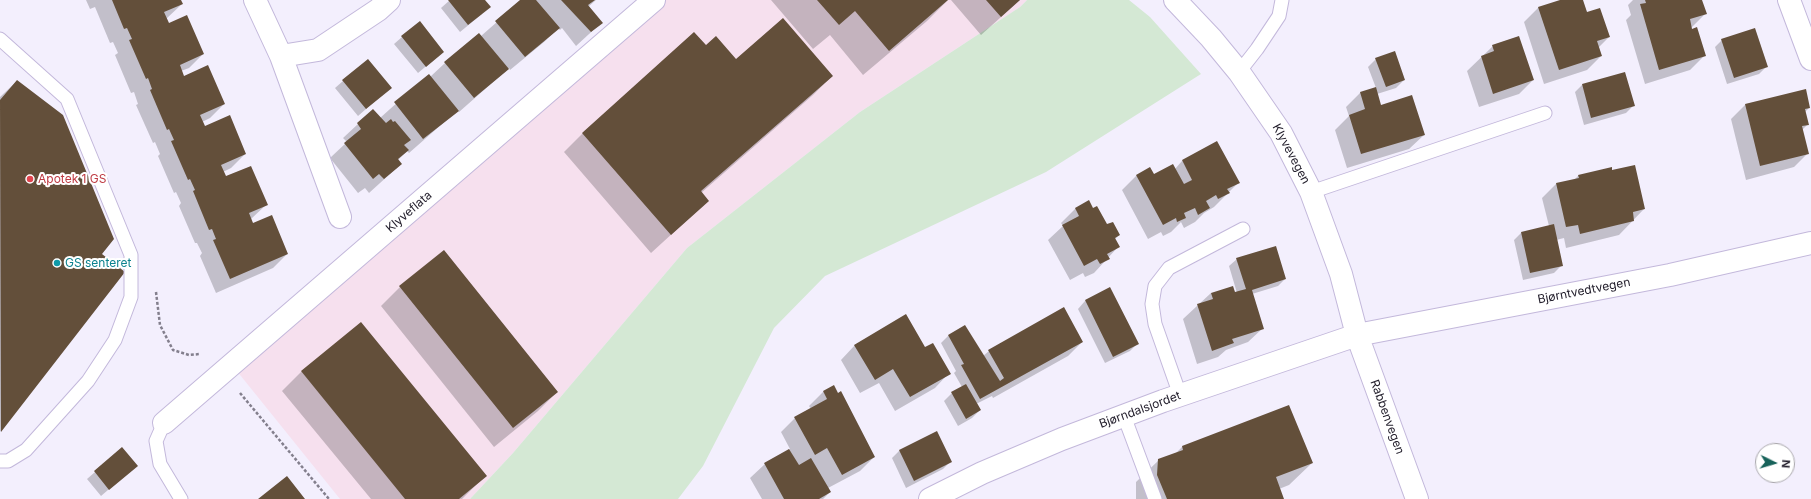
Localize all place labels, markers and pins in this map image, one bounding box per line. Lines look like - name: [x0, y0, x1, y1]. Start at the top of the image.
- place label: Apotek 1 GS: [38, 172, 106, 186]
- marker: Apotek 1 GS: [25, 174, 35, 184]
- place label: GS senteret: [65, 256, 131, 270]
- marker: GS senteret: [52, 258, 62, 268]

